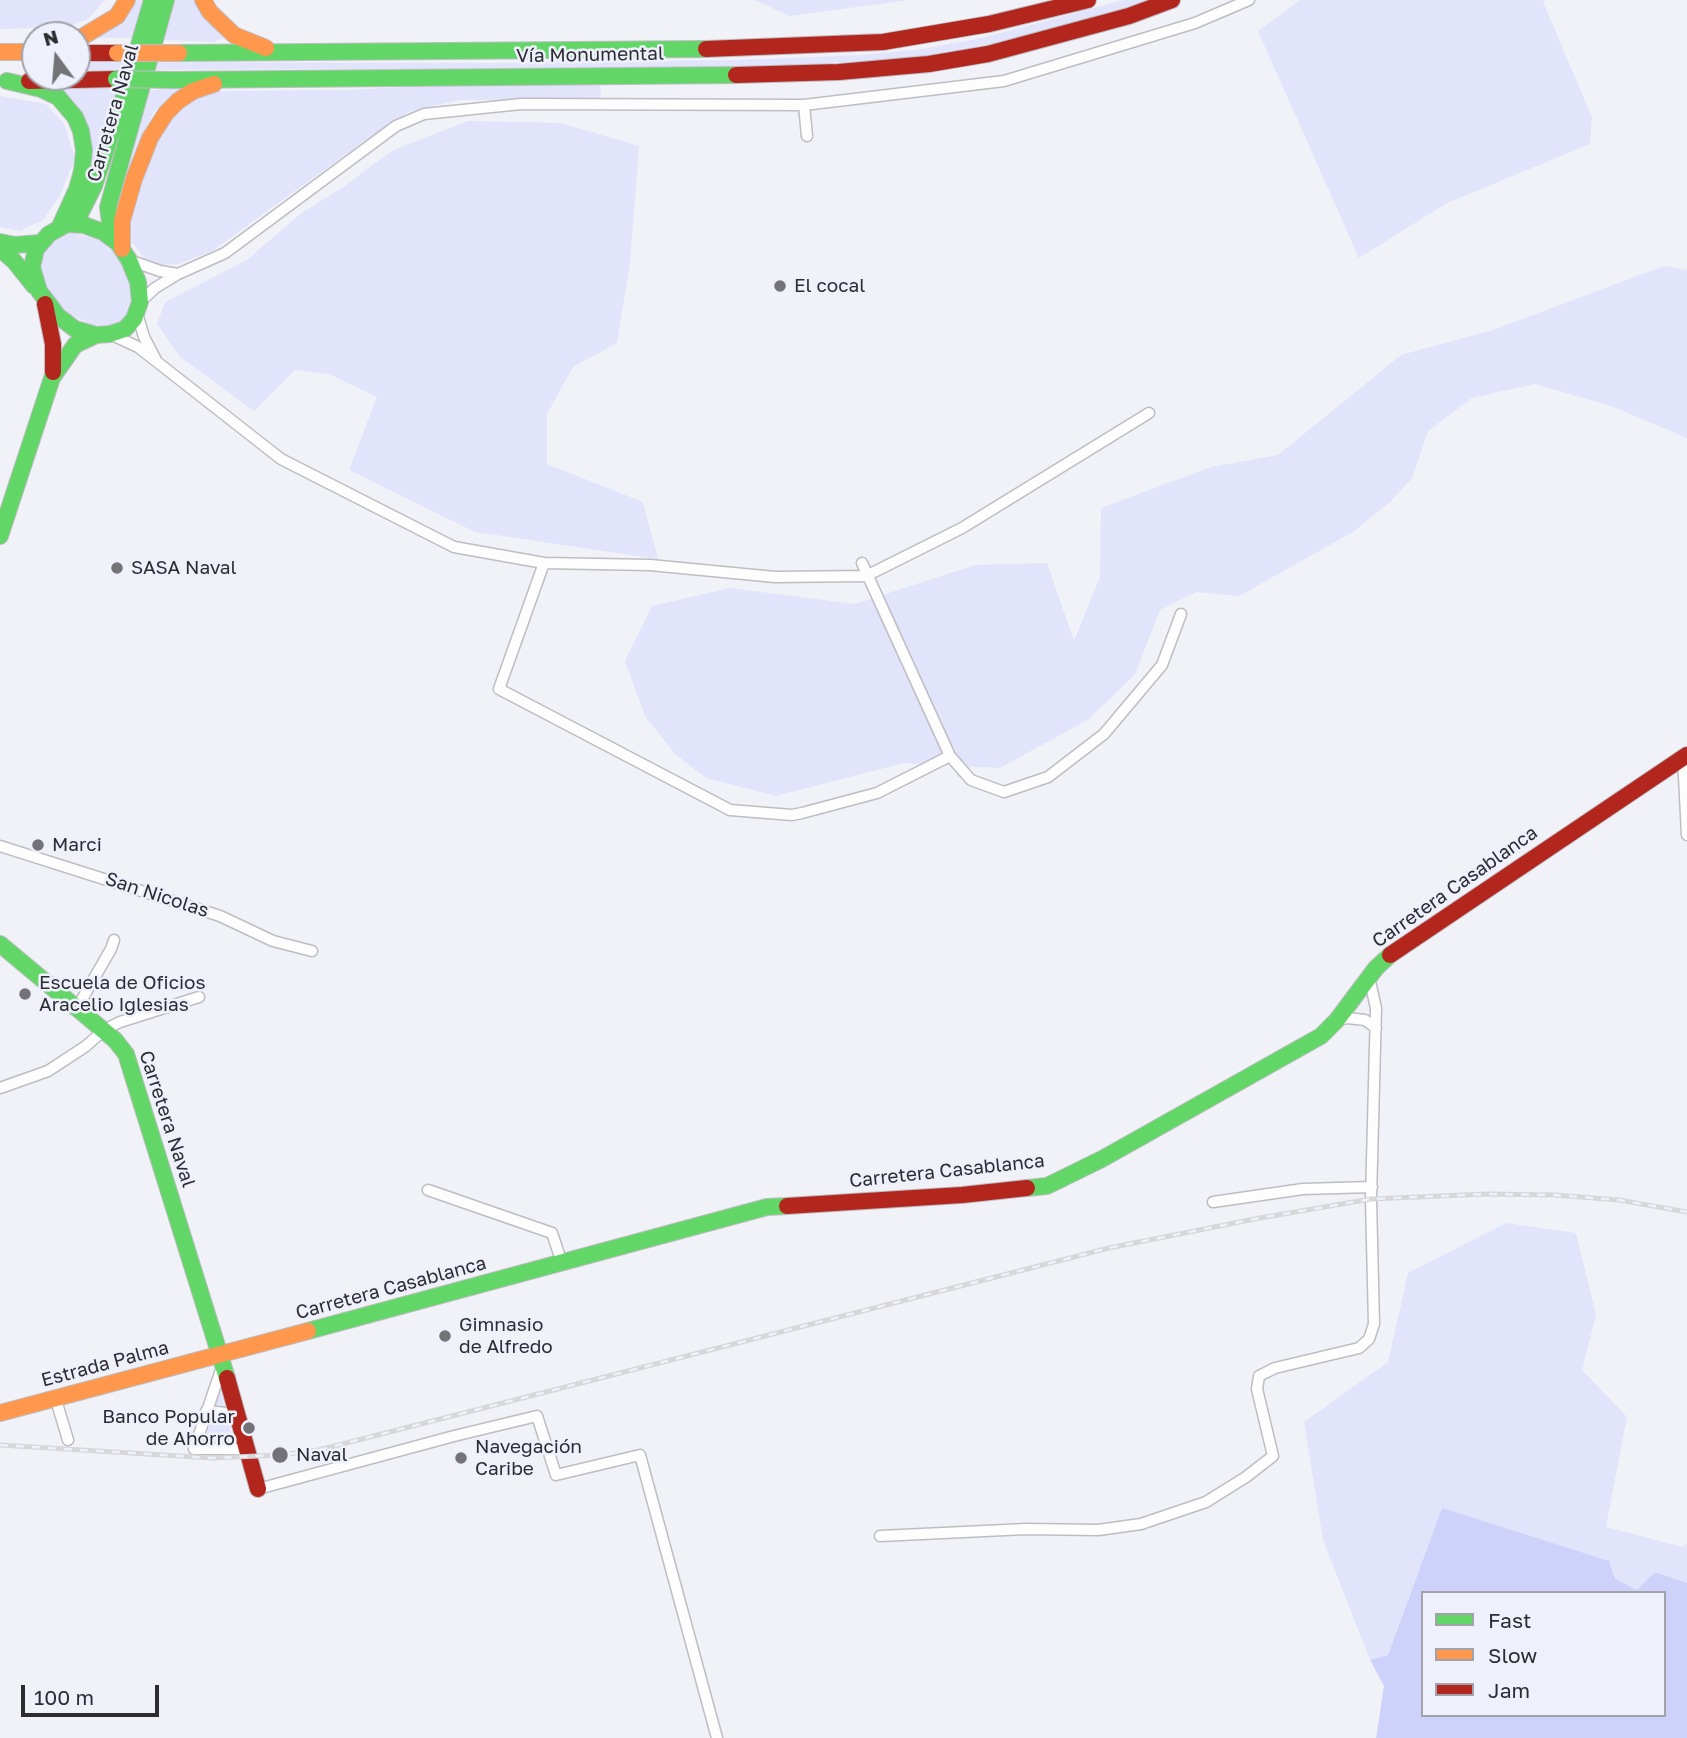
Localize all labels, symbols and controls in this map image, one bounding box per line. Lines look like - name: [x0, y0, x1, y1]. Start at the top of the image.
- north arrow: [21, 21, 91, 91]
- text: N: [41, 24, 61, 50]
- street label: Carretera Naval: [82, 41, 144, 185]
- street label: Vía Monumental: [516, 42, 664, 68]
- place label: El cocal: [794, 275, 865, 297]
- marker: El cocal: [772, 278, 788, 294]
- place label: SASA Naval: [131, 557, 237, 579]
- marker: SASA Naval: [109, 560, 125, 576]
- street label: Carretera Casablanca: [1368, 821, 1542, 953]
- place label: Marci: [52, 834, 102, 856]
- marker: Marci: [30, 837, 46, 853]
- street label: San Nicolas: [102, 868, 212, 922]
- place label: Escuela de Oficios Aracelio Iglesias: [39, 972, 206, 1016]
- marker: Escuela de Oficios Aracelio Iglesias: [17, 986, 33, 1002]
- street label: Carretera Naval: [134, 1048, 200, 1190]
- street label: Carretera Casablanca: [848, 1149, 1046, 1193]
- street label: Carretera Casablanca: [293, 1252, 489, 1324]
- place label: Gimnasio de Alfredo: [459, 1314, 553, 1358]
- marker: Gimnasio de Alfredo: [437, 1328, 453, 1344]
- street label: Estrada Palma: [39, 1336, 171, 1392]
- place label: Banco Popular de Ahorro: [102, 1406, 235, 1450]
- marker: Banco Popular de Ahorro: [241, 1420, 257, 1436]
- place label: Navegación Caribe: [475, 1436, 582, 1480]
- place label: Naval: [296, 1444, 348, 1466]
- marker: Naval: [270, 1445, 290, 1465]
- marker: Navegación Caribe: [453, 1450, 469, 1466]
- legend: [1421, 1591, 1666, 1717]
- text: Fast: [1488, 1607, 1531, 1633]
- text: Slow: [1488, 1642, 1537, 1668]
- scale bar: [24, 1672, 163, 1716]
- text: Jam: [1488, 1677, 1530, 1703]
- text: 100 m: [34, 1684, 94, 1710]

